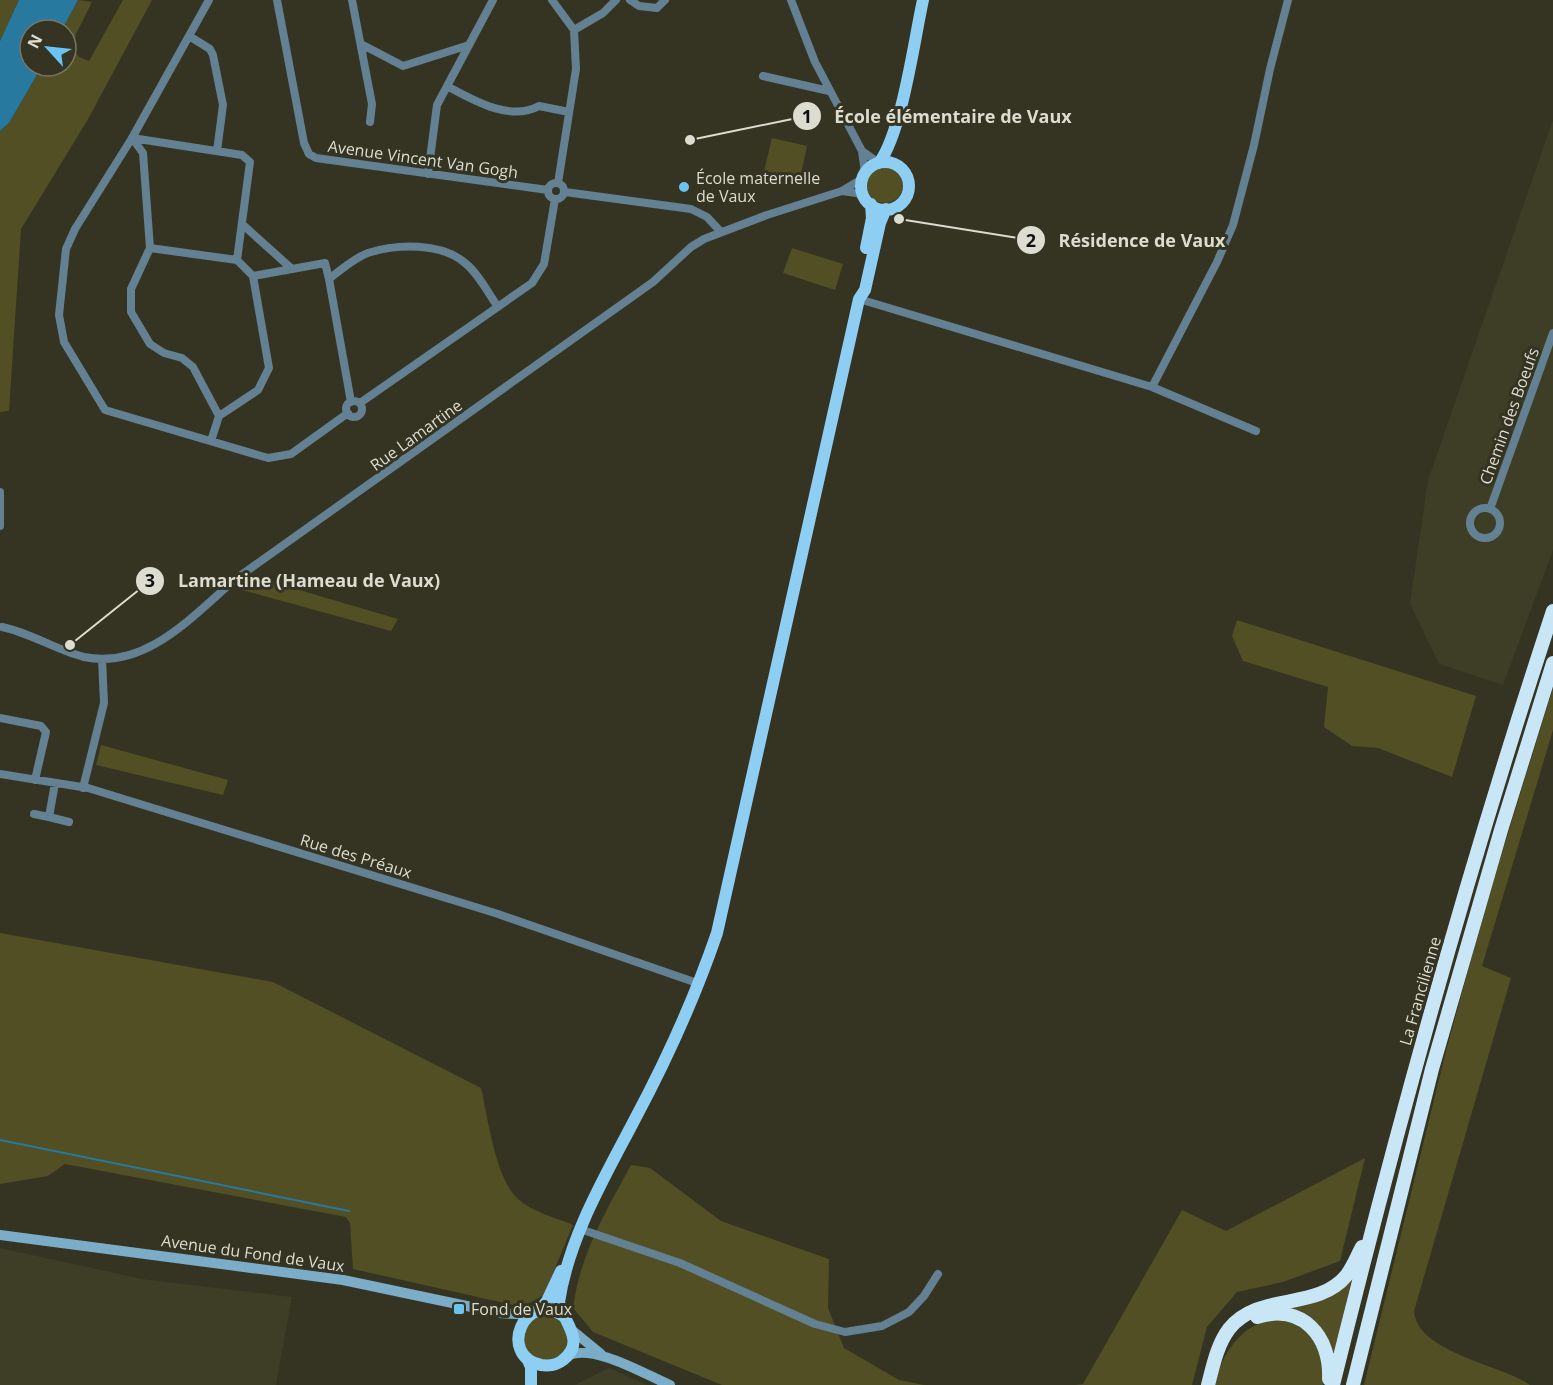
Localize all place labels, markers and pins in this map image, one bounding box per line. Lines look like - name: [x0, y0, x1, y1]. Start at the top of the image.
- callout: École élémentaire de Vaux: [792, 98, 1083, 134]
- place label: École maternelle de Vaux: [696, 167, 820, 207]
- marker: École maternelle de Vaux: [677, 180, 691, 194]
- callout: Résidence de Vaux: [1016, 222, 1237, 258]
- callout: Lamartine (Hameau de Vaux): [135, 563, 452, 599]
- place label: Fond de Vaux: [471, 1298, 573, 1320]
- marker: Fond de Vaux: [452, 1302, 466, 1316]

